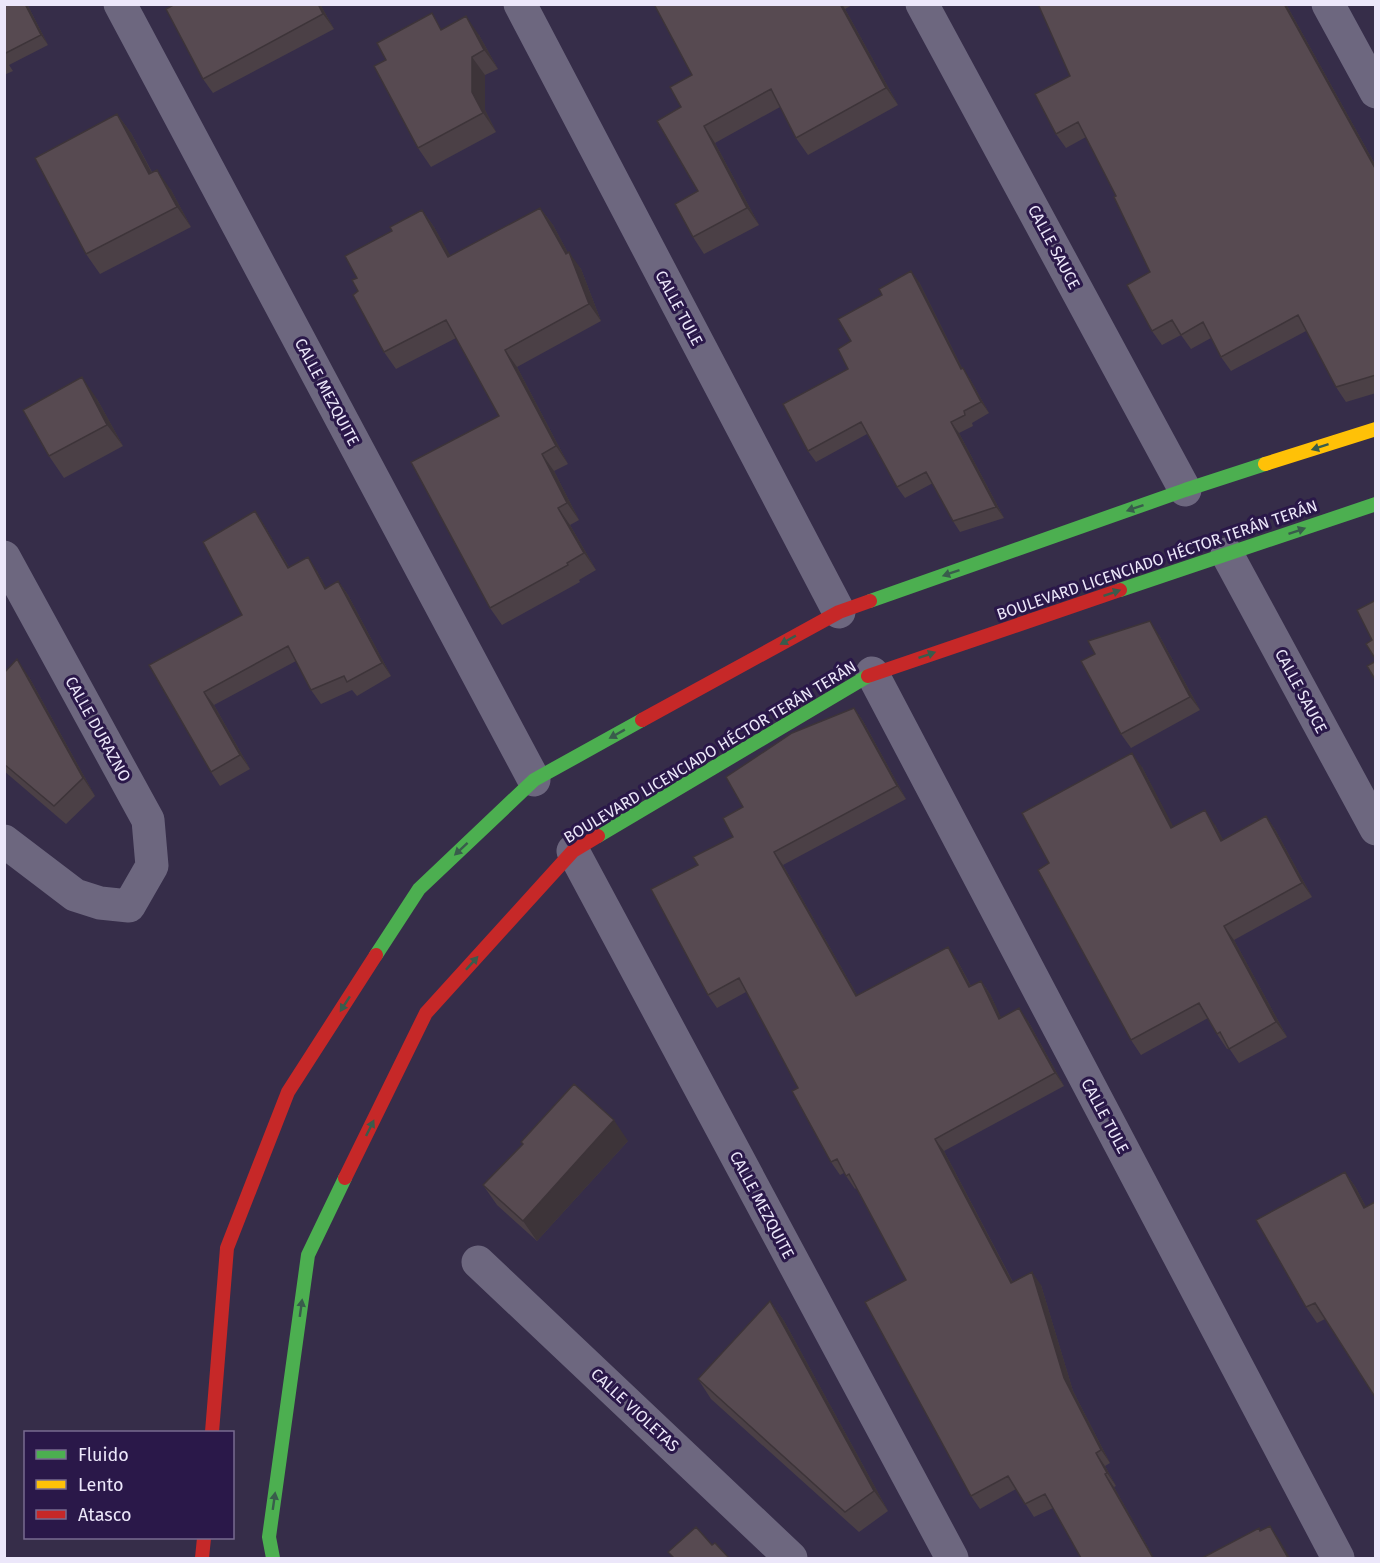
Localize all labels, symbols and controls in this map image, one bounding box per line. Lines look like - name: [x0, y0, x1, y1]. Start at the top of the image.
- street label: CALLE SAUCE: [1024, 202, 1084, 292]
- street label: CALLE TULE: [651, 267, 707, 349]
- street label: CALLE MEZQUITE: [291, 335, 363, 449]
- one-way arrow: [1311, 443, 1329, 452]
- street label: BOULEVARD LICENCIADO HÉCTOR TERÁN TERÁN: [994, 495, 1320, 624]
- one-way arrow: [1126, 504, 1144, 514]
- one-way arrow: [1288, 525, 1306, 535]
- one-way arrow: [942, 568, 960, 578]
- one-way arrow: [1103, 587, 1121, 597]
- one-way arrow: [779, 635, 796, 645]
- street label: CALLE SAUCE: [1271, 646, 1331, 736]
- one-way arrow: [918, 649, 936, 659]
- street label: BOULEVARD LICENCIADO HÉCTOR TERÁN TERÁN: [560, 656, 860, 847]
- street label: CALLE DURAZNO: [61, 673, 135, 785]
- one-way arrow: [608, 729, 625, 739]
- one-way arrow: [454, 842, 469, 856]
- one-way arrow: [465, 956, 478, 971]
- one-way arrow: [339, 995, 350, 1012]
- street label: CALLE TULE: [1077, 1075, 1133, 1157]
- one-way arrow: [366, 1119, 375, 1136]
- street label: CALLE MEZQUITE: [726, 1148, 798, 1262]
- one-way arrow: [296, 1298, 305, 1317]
- street label: CALLE VIOLETAS: [587, 1364, 683, 1456]
- legend: [24, 1431, 234, 1539]
- text: Fluido: [78, 1444, 129, 1466]
- text: Lento: [78, 1474, 124, 1496]
- one-way arrow: [269, 1491, 278, 1510]
- text: Atasco: [78, 1504, 131, 1526]

